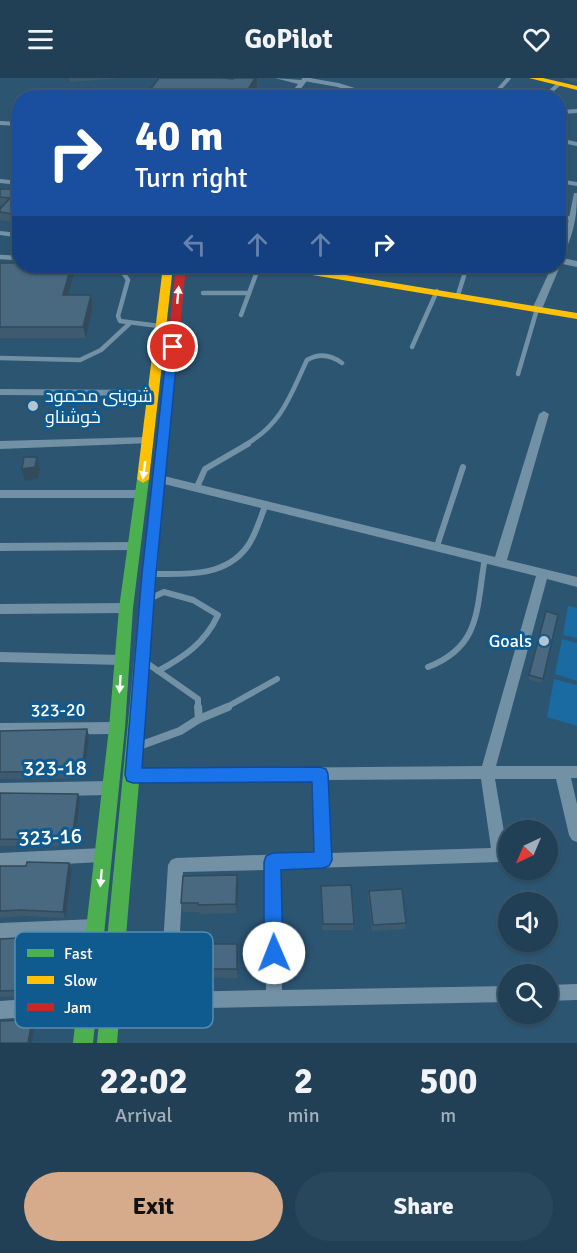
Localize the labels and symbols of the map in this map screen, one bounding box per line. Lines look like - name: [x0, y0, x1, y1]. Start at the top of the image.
- one-way arrow: [173, 285, 183, 304]
- pin: [147, 321, 198, 372]
- place label: شوينى محمود خوشناو: [45, 385, 153, 428]
- marker: شوينى محمود خوشناو: [26, 399, 40, 413]
- one-way arrow: [140, 460, 149, 479]
- place label: Goals: [489, 630, 532, 652]
- marker: Goals: [537, 634, 551, 648]
- one-way arrow: [115, 675, 125, 694]
- street label: 323-20: [30, 699, 86, 721]
- street label: 323-18: [23, 754, 87, 782]
- north arrow: [498, 820, 558, 880]
- street label: 323-16: [17, 822, 83, 852]
- one-way arrow: [96, 869, 106, 888]
- position arrow: [242, 921, 306, 985]
- legend: [15, 932, 213, 1028]
- text: Fast: [64, 944, 93, 964]
- text: Slow: [64, 971, 98, 991]
- text: Jam: [64, 998, 92, 1018]

